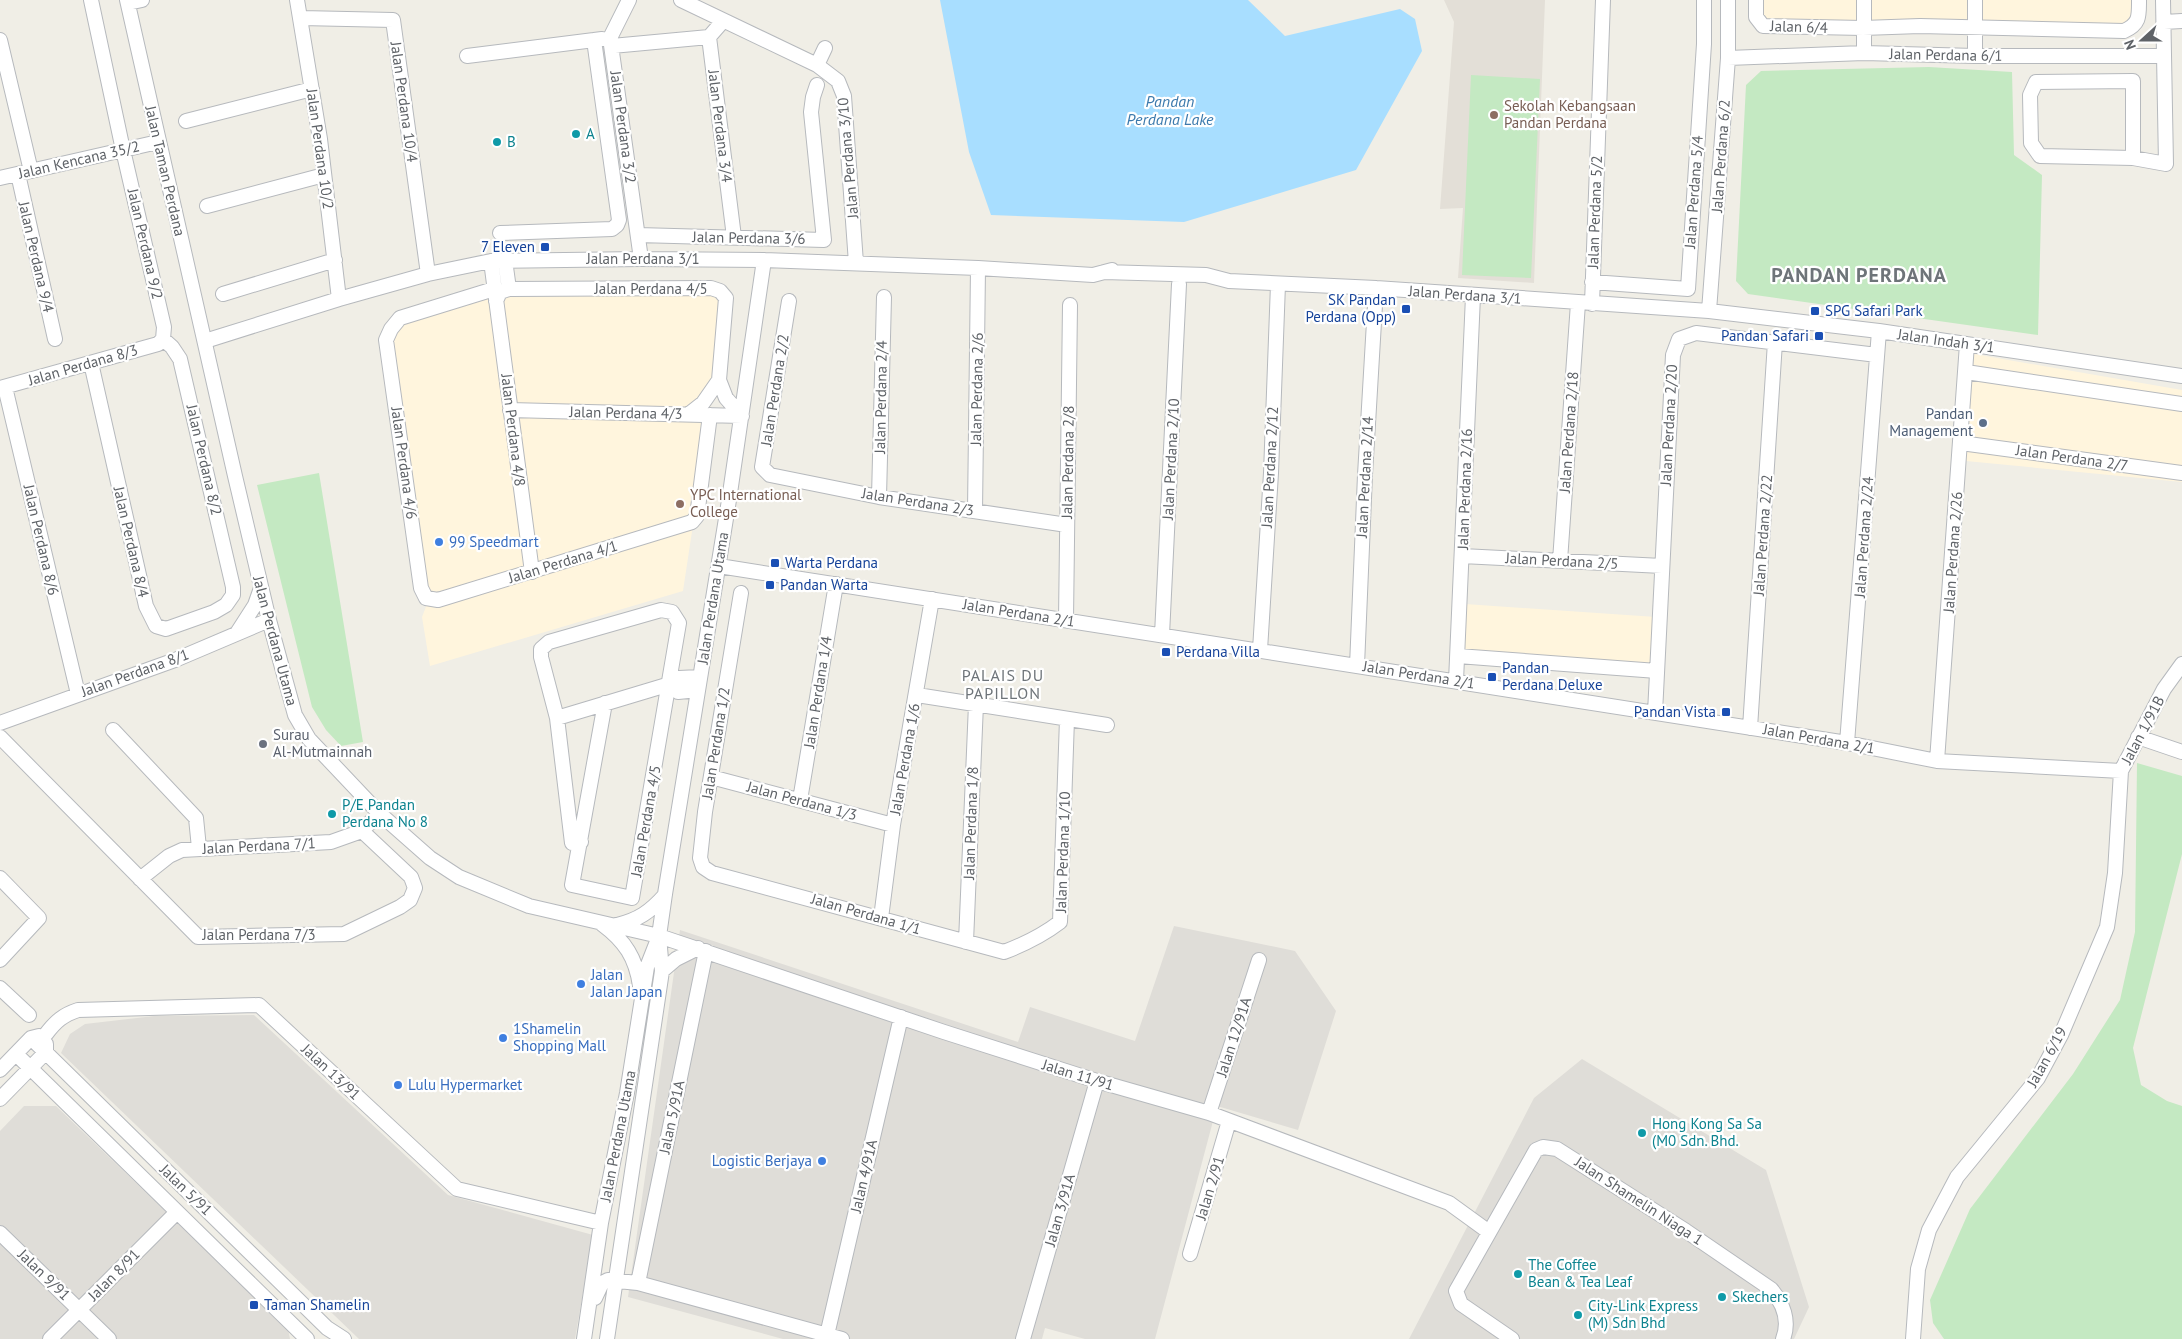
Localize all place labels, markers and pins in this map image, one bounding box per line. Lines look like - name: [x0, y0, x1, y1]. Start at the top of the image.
- place label: Sekolah Kebangsaan Pandan Perdana: [1504, 96, 1636, 132]
- marker: Sekolah Kebangsaan Pandan Perdana: [1488, 109, 1500, 121]
- place label: A: [586, 124, 595, 143]
- marker: A: [570, 128, 582, 140]
- place label: B: [507, 132, 516, 151]
- marker: B: [491, 136, 503, 148]
- place label: 7 Eleven: [481, 237, 535, 256]
- marker: 7 Eleven: [539, 241, 551, 253]
- place label: SK Pandan Perdana (Opp): [1305, 290, 1396, 326]
- place label: SPG Safari Park: [1825, 301, 1923, 320]
- marker: SK Pandan Perdana (Opp): [1400, 303, 1412, 315]
- marker: SPG Safari Park: [1809, 305, 1821, 317]
- place label: Pandan Safari: [1721, 326, 1809, 345]
- marker: Pandan Safari: [1813, 330, 1825, 342]
- place label: Pandan Management: [1889, 404, 1973, 440]
- marker: Pandan Management: [1977, 417, 1989, 429]
- place label: YPC International College: [690, 485, 802, 521]
- marker: YPC International College: [674, 498, 686, 510]
- place label: 99 Speedmart: [449, 532, 539, 551]
- marker: 99 Speedmart: [433, 536, 445, 548]
- place label: Warta Perdana: [785, 553, 878, 572]
- marker: Warta Perdana: [769, 557, 781, 569]
- place label: Pandan Warta: [780, 575, 868, 594]
- marker: Pandan Warta: [764, 579, 776, 591]
- place label: Perdana Villa: [1176, 642, 1260, 661]
- marker: Perdana Villa: [1160, 646, 1172, 658]
- place label: Pandan Perdana Deluxe: [1502, 658, 1603, 694]
- marker: Pandan Perdana Deluxe: [1486, 671, 1498, 683]
- place label: Pandan Vista: [1634, 702, 1716, 721]
- marker: Pandan Vista: [1720, 706, 1732, 718]
- place label: Surau Al-Mutmainnah: [273, 725, 372, 761]
- marker: Surau Al-Mutmainnah: [257, 738, 269, 750]
- place label: P/E Pandan Perdana No 8: [342, 795, 428, 831]
- marker: P/E Pandan Perdana No 8: [326, 808, 338, 820]
- place label: Jalan Jalan Japan: [590, 965, 662, 1001]
- marker: Jalan Jalan Japan: [575, 978, 587, 990]
- place label: 1Shamelin Shopping Mall: [513, 1019, 606, 1055]
- marker: 1Shamelin Shopping Mall: [497, 1032, 509, 1044]
- place label: Lulu Hypermarket: [408, 1075, 522, 1094]
- marker: Lulu Hypermarket: [392, 1079, 404, 1091]
- place label: Hong Kong Sa Sa (M0 Sdn. Bhd.: [1652, 1114, 1762, 1150]
- marker: Hong Kong Sa Sa (M0 Sdn. Bhd.: [1636, 1127, 1648, 1139]
- place label: Logistic Berjaya: [712, 1151, 812, 1170]
- marker: Logistic Berjaya: [816, 1155, 828, 1167]
- place label: The Coffee Bean & Tea Leaf: [1528, 1255, 1633, 1291]
- marker: The Coffee Bean & Tea Leaf: [1512, 1268, 1524, 1280]
- place label: Skechers: [1732, 1287, 1788, 1306]
- marker: Skechers: [1716, 1291, 1728, 1303]
- place label: Taman Shamelin: [264, 1295, 370, 1314]
- place label: City-Link Express (M) Sdn Bhd: [1588, 1296, 1698, 1332]
- marker: Taman Shamelin: [248, 1299, 260, 1311]
- marker: City-Link Express (M) Sdn Bhd: [1572, 1309, 1584, 1321]

